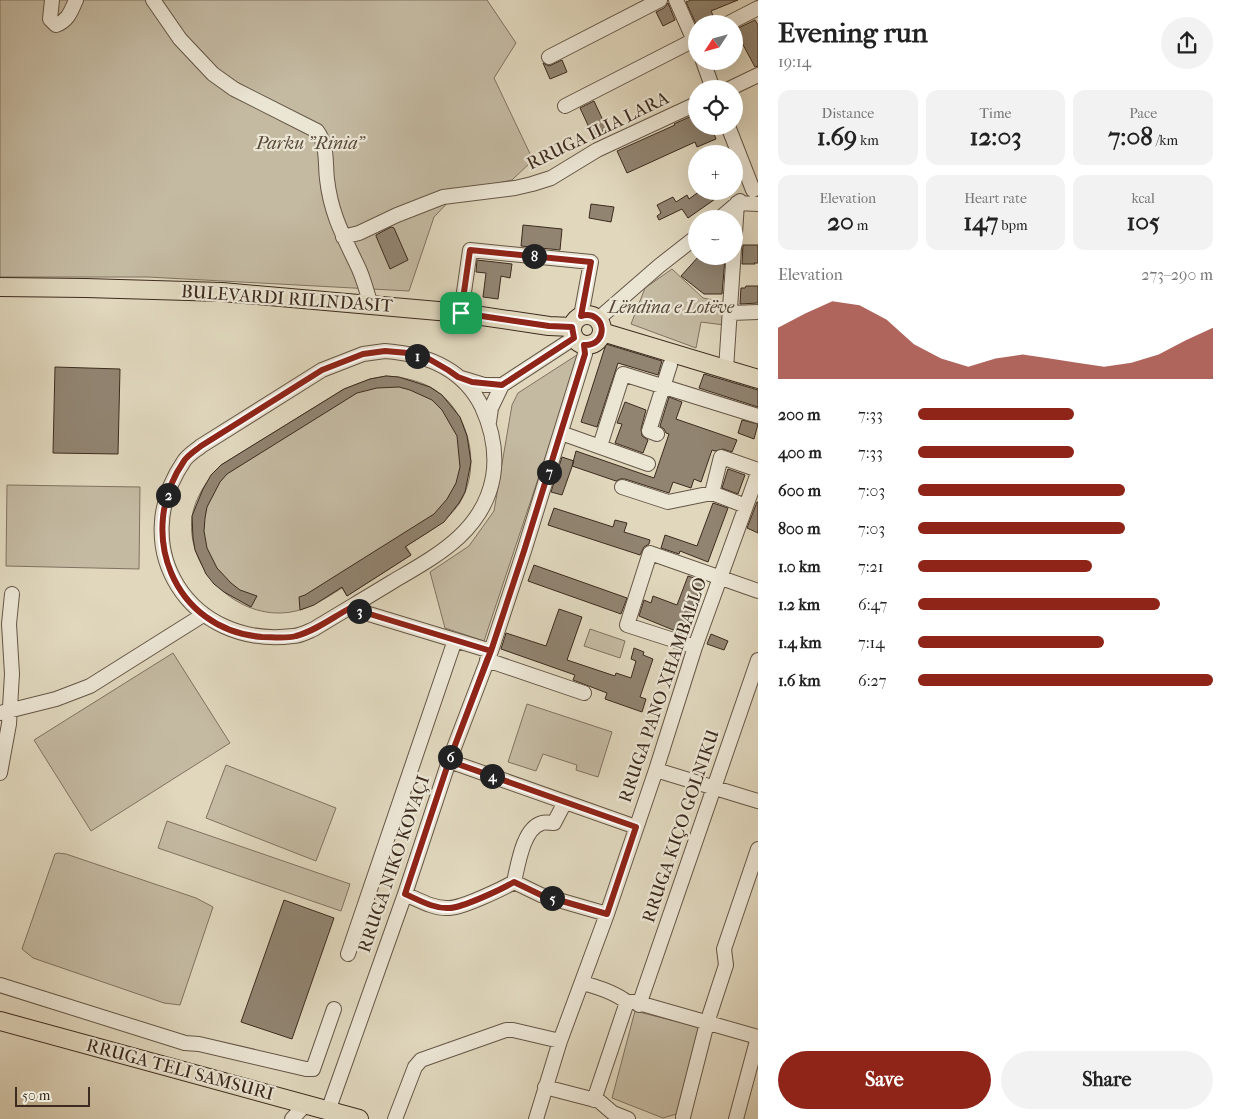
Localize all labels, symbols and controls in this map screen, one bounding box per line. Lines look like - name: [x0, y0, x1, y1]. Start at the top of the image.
- north arrow: [688, 15, 742, 70]
- map controls: [688, 15, 743, 265]
- text: Evening run: [778, 16, 928, 49]
- button: share: [1161, 17, 1213, 69]
- text: 19:14: [778, 52, 811, 71]
- button: locate: [688, 80, 743, 135]
- street label: RRUGA ILIA LARA: [524, 87, 673, 175]
- text: Distance: [822, 105, 874, 122]
- text: Time: [980, 105, 1011, 122]
- text: Pace: [1129, 105, 1157, 122]
- text: 1.69: [817, 122, 857, 151]
- text: 12:03: [970, 122, 1021, 151]
- text: 7:08: [1108, 122, 1153, 151]
- text: km: [857, 132, 879, 149]
- text: /km: [1153, 132, 1178, 149]
- park label: Parku "Rinia": [255, 133, 366, 154]
- button: +: [688, 145, 743, 200]
- text: Elevation: [820, 190, 876, 207]
- text: Heart rate: [964, 190, 1027, 207]
- text: kcal: [1131, 190, 1155, 207]
- text: 20: [827, 207, 854, 236]
- text: 147: [963, 207, 998, 236]
- text: 105: [1126, 207, 1160, 236]
- button: −: [688, 210, 743, 265]
- text: m: [854, 217, 868, 234]
- text: bpm: [998, 217, 1028, 234]
- pin: 8: [522, 244, 546, 268]
- text: 8: [531, 248, 538, 265]
- text: Elevation: [778, 265, 843, 284]
- text: 273–290 m: [1141, 265, 1213, 284]
- street label: BULEVARDI RILINDASIT: [180, 281, 394, 317]
- pin: [440, 292, 482, 334]
- park label: Lëndina e Lotëve: [606, 297, 735, 318]
- icon: arrive: [447, 299, 475, 327]
- pin: 1: [404, 344, 430, 368]
- text: 1: [415, 348, 420, 365]
- text: 200 m: [778, 405, 821, 424]
- text: 7:33: [858, 405, 883, 424]
- text: 400 m: [778, 443, 822, 462]
- text: 7:33: [858, 443, 883, 462]
- pin: 7: [536, 460, 562, 484]
- text: 7: [546, 464, 553, 481]
- text: 600 m: [778, 481, 821, 500]
- text: 7:03: [858, 481, 885, 500]
- pin: 2: [156, 482, 180, 508]
- text: 2: [165, 487, 172, 504]
- text: 800 m: [778, 519, 820, 538]
- text: 7:03: [858, 519, 885, 538]
- text: 1.0 km: [778, 557, 821, 576]
- text: 7:21: [858, 557, 884, 576]
- street label: RRUGA PANO XHAMBALLO: [615, 575, 711, 805]
- text: 1.2 km: [778, 595, 820, 614]
- text: 6:47: [858, 595, 887, 614]
- pin: 3: [346, 598, 372, 624]
- text: 3: [357, 603, 362, 620]
- text: 1.4 km: [778, 633, 822, 652]
- text: 7:14: [858, 633, 885, 652]
- text: 1.6 km: [778, 671, 820, 690]
- text: 6:27: [858, 671, 886, 690]
- street label: RRUGA KIÇO GOLNIKU: [638, 727, 725, 926]
- pin: 6: [438, 744, 462, 770]
- text: 6: [447, 749, 454, 766]
- pin: 4: [480, 764, 504, 788]
- text: 4: [488, 768, 497, 785]
- street label: RRUGA NIKO KOVAÇI: [354, 773, 435, 956]
- pin: 5: [540, 886, 564, 910]
- text: 5: [549, 890, 556, 907]
- street label: RRUGA TELI SAMSURI: [84, 1035, 276, 1105]
- button: Save: [778, 1051, 991, 1109]
- button: Share: [1001, 1051, 1213, 1109]
- scale bar: [15, 1084, 90, 1107]
- text: 50 m: [22, 1087, 50, 1104]

